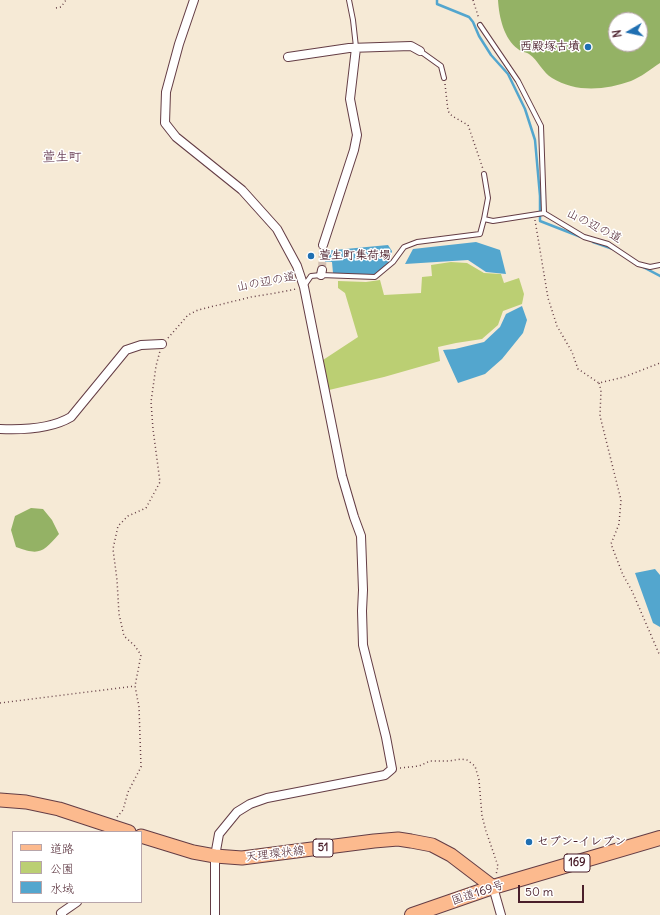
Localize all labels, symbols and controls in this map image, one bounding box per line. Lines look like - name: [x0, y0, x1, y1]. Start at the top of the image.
- north arrow: [608, 12, 648, 52]
- text: N: [610, 29, 625, 39]
- place label: 西殿塚古墳: [520, 40, 580, 54]
- marker: 西殿塚古墳: [583, 42, 593, 52]
- district label: 萱生町: [43, 149, 81, 165]
- street label: 山の辺の道: [564, 206, 624, 246]
- place label: 萱生町集荷場: [319, 249, 391, 263]
- marker: 萱生町集荷場: [306, 251, 316, 261]
- street label: 山の辺の道: [235, 269, 297, 295]
- legend: [12, 831, 142, 903]
- place label: セブン-イレブン: [537, 835, 626, 849]
- marker: セブン-イレブン: [524, 837, 534, 847]
- road number: 51: [313, 839, 333, 857]
- text: 道路: [50, 841, 74, 856]
- street label: 天理環状線: [244, 843, 306, 865]
- road number: 169: [564, 854, 590, 872]
- text: 公園: [50, 861, 74, 876]
- scale bar: [520, 877, 586, 903]
- street label: 国道169号: [450, 878, 506, 908]
- text: 水域: [50, 881, 74, 896]
- text: 50 m: [525, 884, 553, 899]

